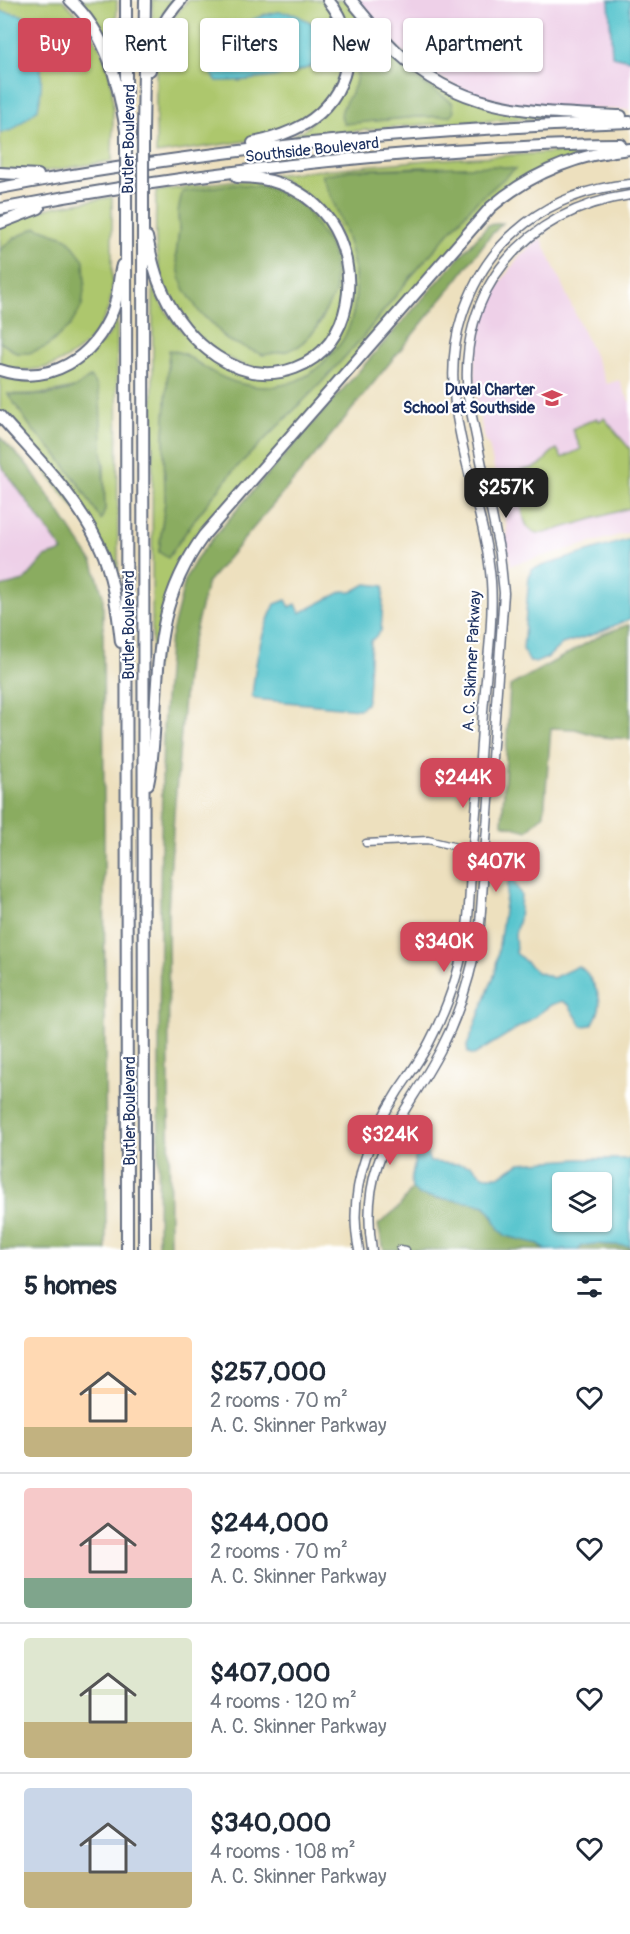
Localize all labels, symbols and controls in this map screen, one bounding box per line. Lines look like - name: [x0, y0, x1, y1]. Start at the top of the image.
- chip: Buy: [18, 18, 91, 72]
- chip: Rent: [103, 18, 188, 72]
- chip: Filters: [200, 18, 299, 72]
- chip: New: [311, 18, 391, 72]
- chip: Apartment: [403, 18, 543, 72]
- street label: Butler Boulevard: [118, 84, 140, 194]
- street label: Southside Boulevard: [244, 133, 380, 167]
- place label: Duval Charter School at Southside: [403, 380, 536, 418]
- school or university icon: Duval Charter School at Southside: [540, 386, 564, 410]
- pin: $257K: [464, 468, 548, 519]
- text: $257K: [478, 475, 534, 500]
- street label: Butler Boulevard: [119, 570, 139, 680]
- street label: A. C. Skinner Parkway: [458, 590, 486, 732]
- pin: $244K: [421, 758, 505, 809]
- text: $244K: [434, 765, 492, 790]
- pin: $407K: [454, 842, 538, 893]
- text: $407K: [467, 849, 525, 874]
- pin: $340K: [402, 922, 486, 973]
- text: $340K: [414, 929, 474, 954]
- street label: Butler Boulevard: [120, 1056, 140, 1166]
- pin: $324K: [348, 1115, 432, 1166]
- text: $324K: [362, 1122, 418, 1147]
- map controls: [552, 1172, 612, 1232]
- button: layers: [552, 1172, 612, 1232]
- text: 5 homes: [24, 1270, 117, 1302]
- icon: filters: [573, 1270, 606, 1303]
- text: $257,000: [210, 1356, 326, 1388]
- icon: home: [72, 1361, 144, 1433]
- icon: heart: [573, 1381, 606, 1414]
- text: 2 rooms · 70 m²: [210, 1388, 348, 1413]
- text: A. C. Skinner Parkway: [210, 1413, 386, 1438]
- text: $244,000: [210, 1507, 329, 1539]
- icon: home: [72, 1512, 144, 1584]
- icon: heart: [573, 1532, 606, 1565]
- text: 2 rooms · 70 m²: [210, 1539, 348, 1564]
- text: A. C. Skinner Parkway: [210, 1564, 386, 1589]
- text: $407,000: [210, 1657, 331, 1689]
- icon: home: [72, 1662, 144, 1734]
- icon: heart: [573, 1682, 606, 1715]
- text: 4 rooms · 120 m²: [210, 1689, 357, 1714]
- text: A. C. Skinner Parkway: [210, 1714, 386, 1739]
- text: $340,000: [210, 1807, 331, 1839]
- icon: home: [72, 1812, 144, 1884]
- icon: heart: [573, 1832, 606, 1865]
- text: 4 rooms · 108 m²: [210, 1839, 356, 1864]
- text: A. C. Skinner Parkway: [210, 1864, 386, 1889]

